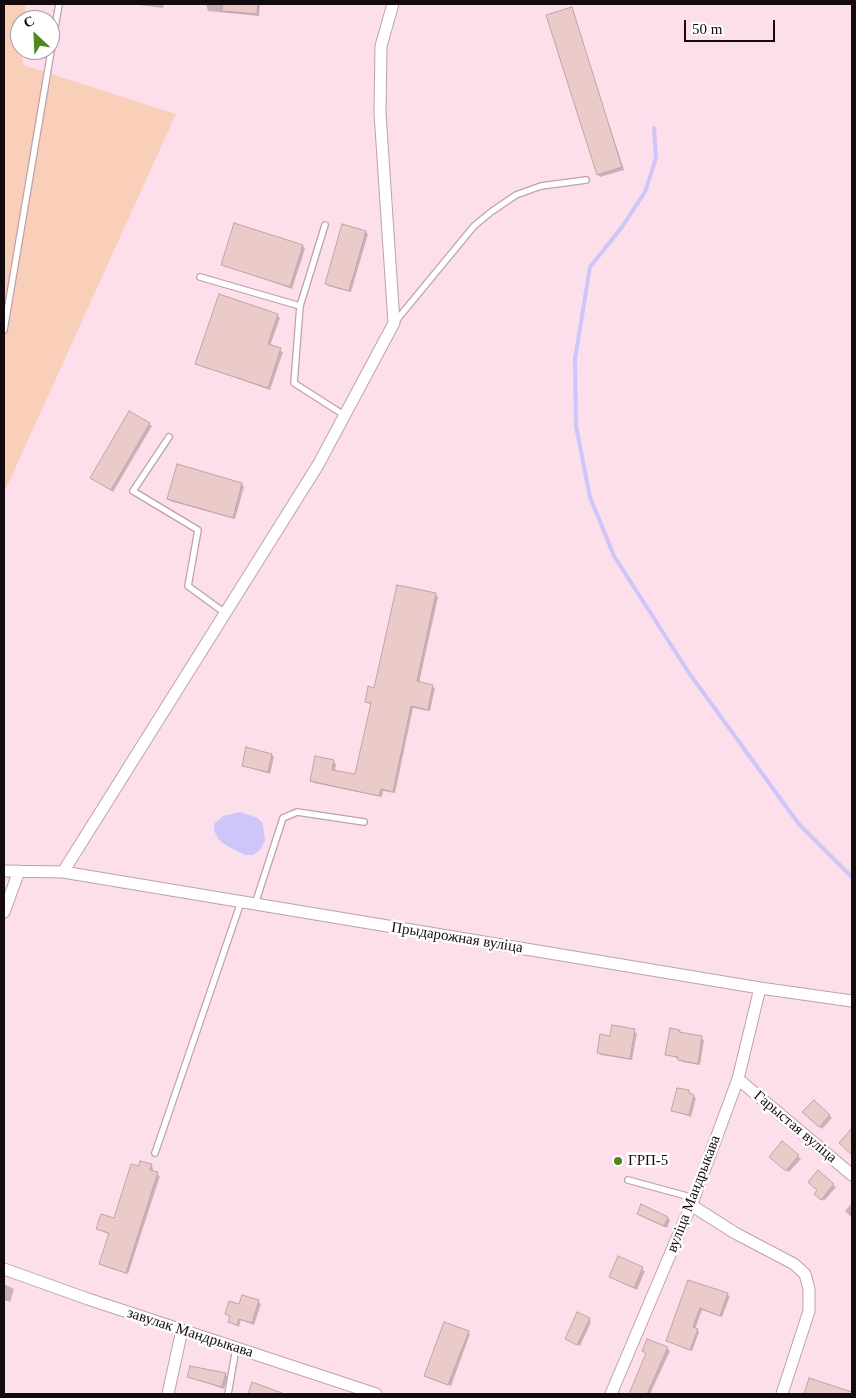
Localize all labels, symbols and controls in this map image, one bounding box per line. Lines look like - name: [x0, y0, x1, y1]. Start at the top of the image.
- north arrow: [10, 10, 60, 60]
- scale bar: [686, 10, 777, 42]
- text: С: [21, 13, 37, 31]
- text: 50 m: [692, 21, 722, 37]
- street label: Прыдарожная вуліца: [390, 919, 524, 957]
- street label: Гарыстая вуліца: [750, 1087, 840, 1167]
- street label: вуліца Мандрыкава: [663, 1133, 725, 1255]
- place label: ГРП-5: [628, 1152, 668, 1170]
- marker: ГРП-5: [612, 1155, 624, 1167]
- street label: завулак Мандрыкава: [125, 1304, 255, 1362]

